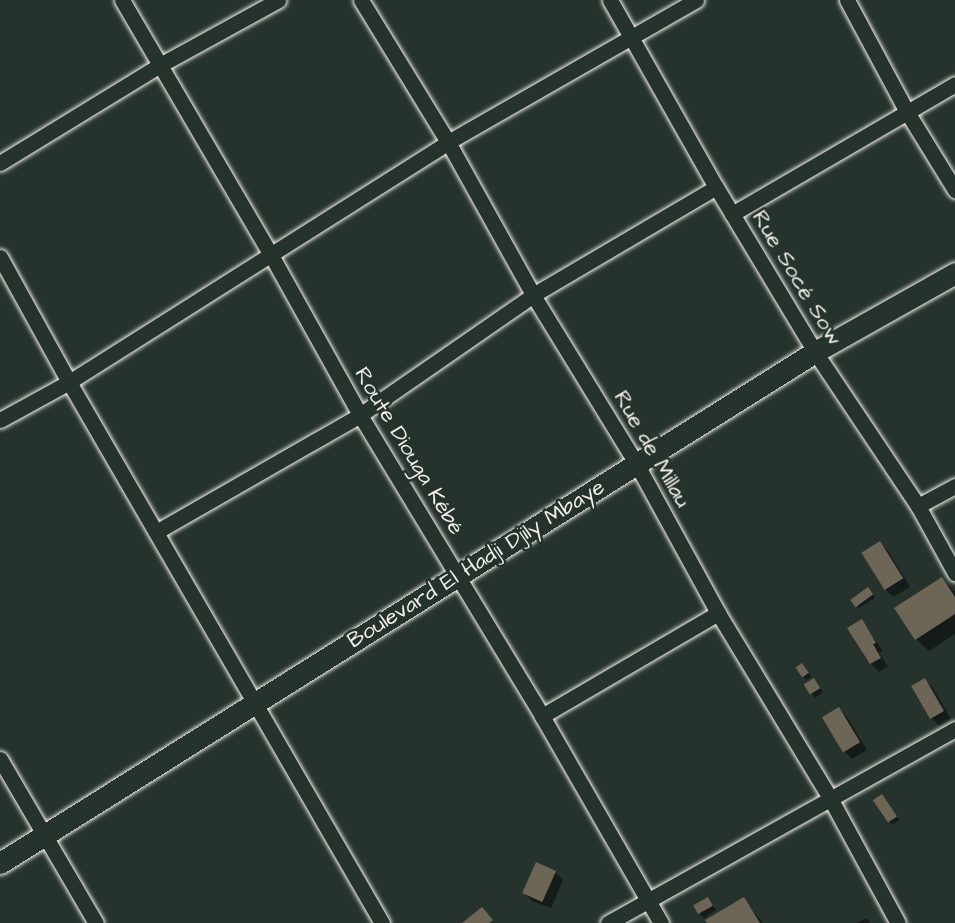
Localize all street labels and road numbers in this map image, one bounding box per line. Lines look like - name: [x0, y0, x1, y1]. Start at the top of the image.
- street label: Rue Socé Sow: [746, 206, 848, 350]
- street label: Route Diouga Kébé: [349, 362, 469, 540]
- street label: Rue de Millau: [608, 386, 696, 512]
- street label: Boulevard El Hadji Djily Mbaye: [343, 474, 609, 654]

